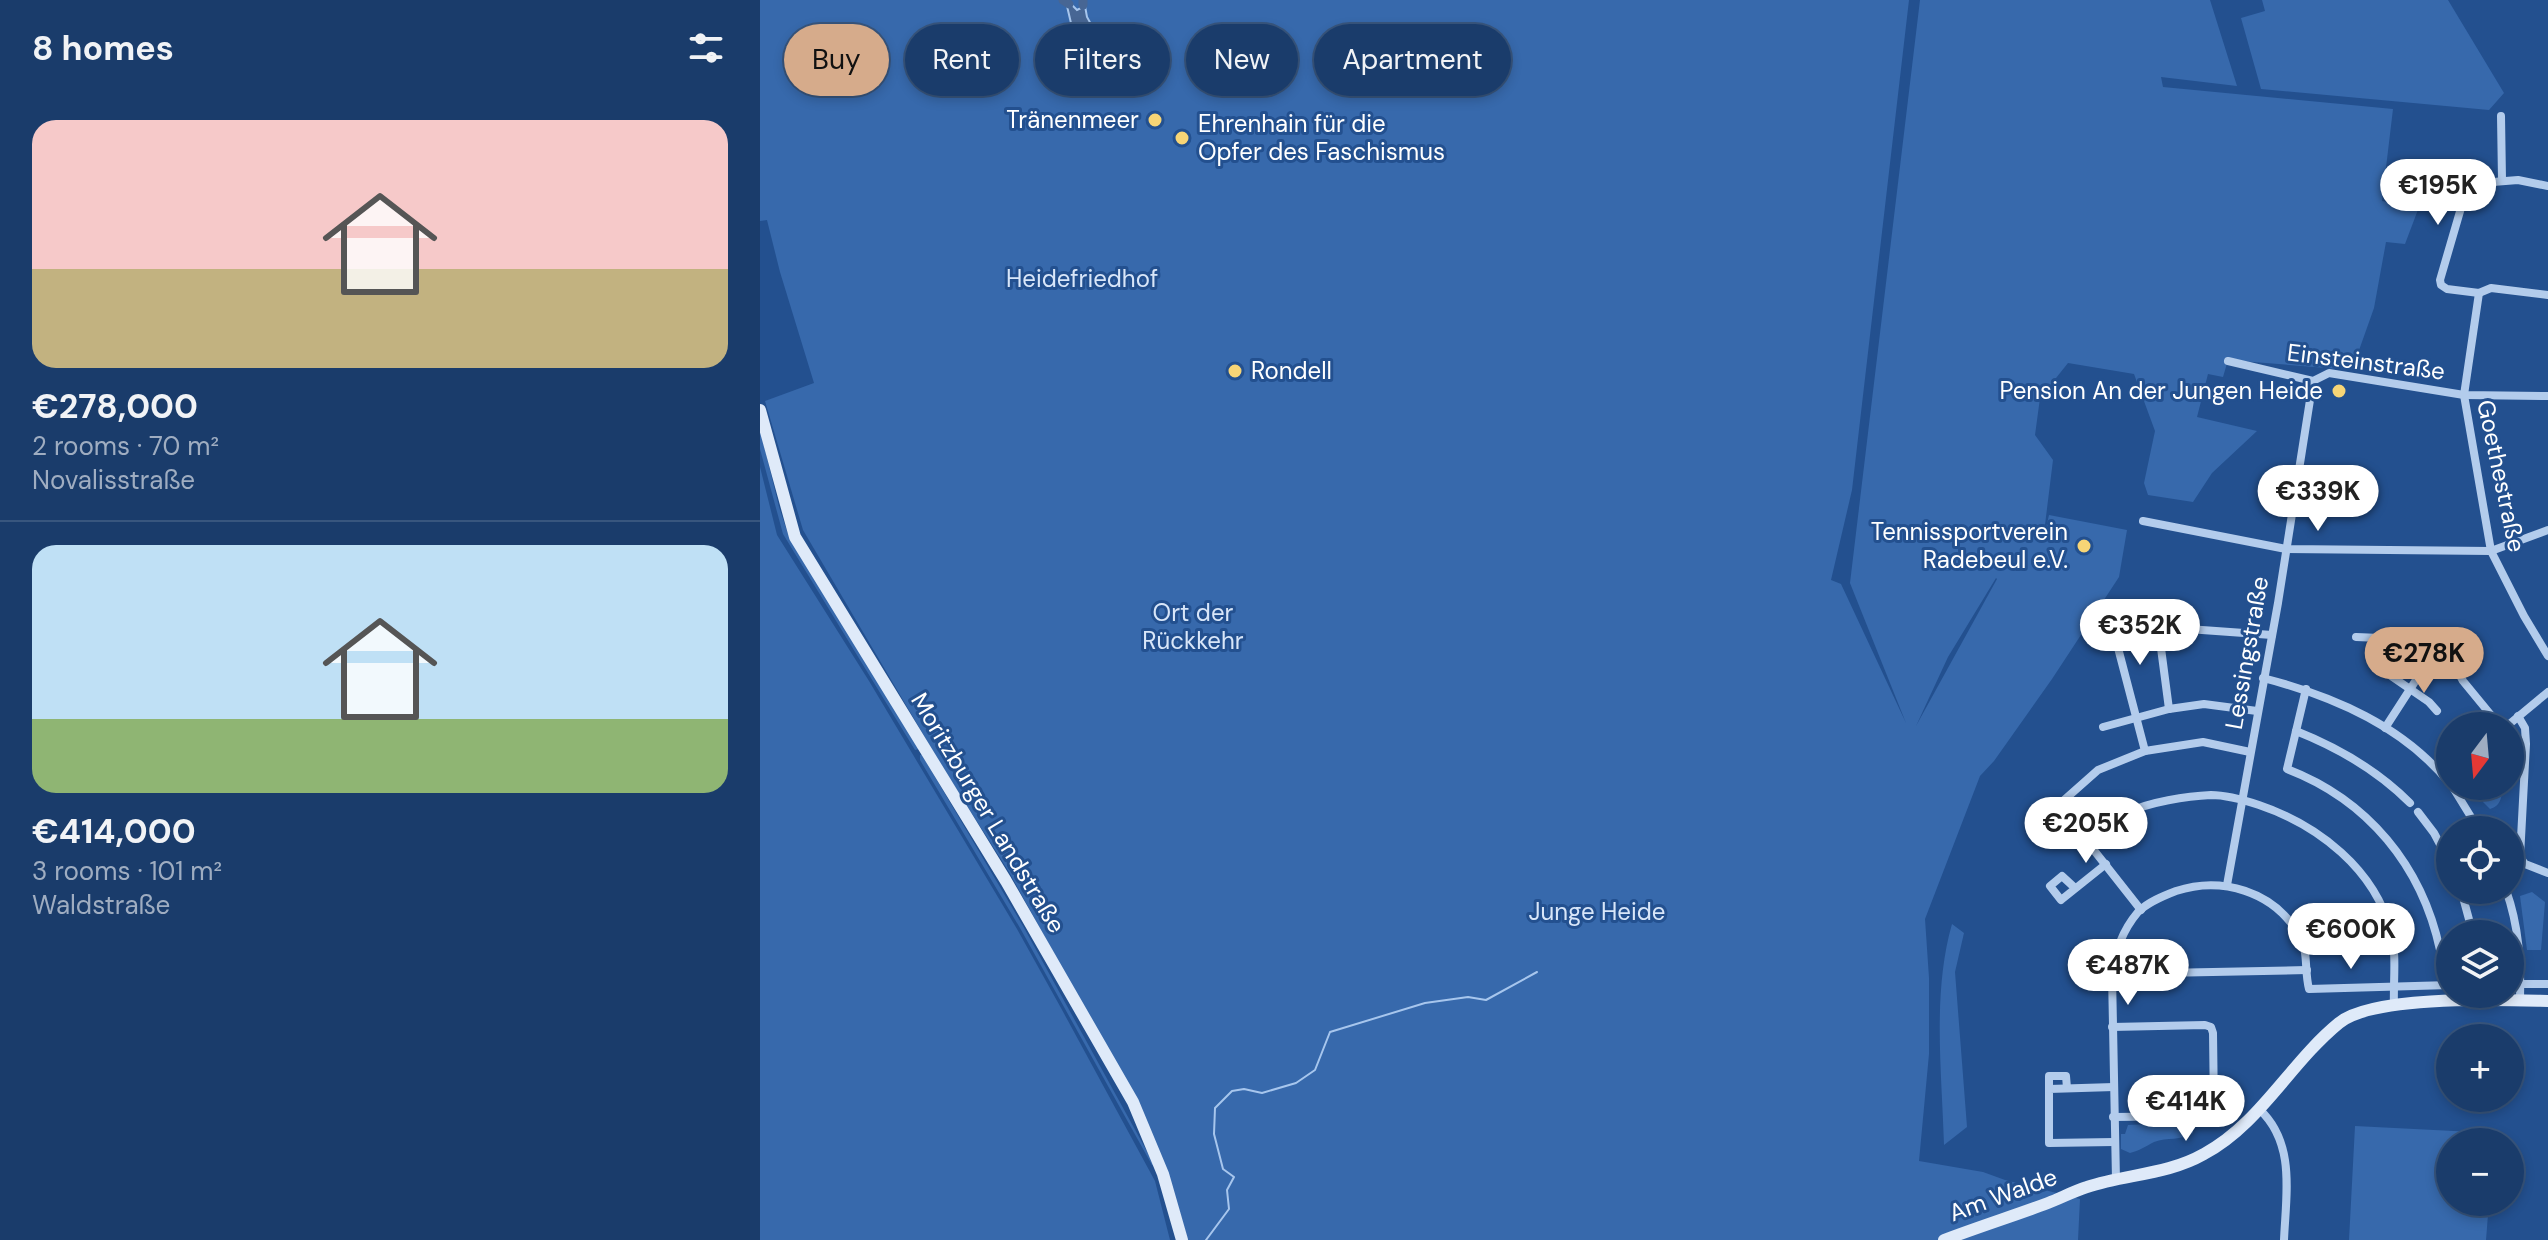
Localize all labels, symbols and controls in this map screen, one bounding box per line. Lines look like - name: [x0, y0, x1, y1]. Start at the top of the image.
- chip: Buy: [784, 24, 889, 96]
- chip: Rent: [905, 24, 1019, 96]
- chip: Filters: [1035, 24, 1170, 96]
- chip: New: [1186, 24, 1298, 96]
- chip: Apartment: [1314, 24, 1511, 96]
- text: 8 homes: [32, 26, 174, 71]
- icon: filters: [684, 26, 728, 70]
- place label: Tränenmeer: [1006, 104, 1139, 135]
- place label: Ehrenhain für die Opfer des Faschismus: [1198, 108, 1445, 167]
- marker: Tränenmeer: [1146, 111, 1164, 129]
- marker: Ehrenhain für die Opfer des Faschismus: [1173, 129, 1191, 147]
- pin: €195K: [2382, 159, 2494, 227]
- text: €195K: [2398, 168, 2478, 202]
- icon: home: [308, 172, 452, 316]
- park label: Heidefriedhof: [1006, 263, 1158, 294]
- street label: Einsteinstraße: [2285, 336, 2447, 387]
- place label: Rondell: [1251, 355, 1332, 386]
- marker: Rondell: [1226, 362, 1244, 380]
- place label: Pension An der Jungen Heide: [1999, 375, 2323, 406]
- marker: Pension An der Jungen Heide: [2330, 382, 2348, 400]
- text: €278,000: [32, 384, 198, 429]
- street label: Goethestraße: [2470, 397, 2533, 555]
- text: 2 rooms · 70 m²: [32, 429, 219, 463]
- text: Novalisstraße: [32, 463, 195, 497]
- pin: €339K: [2262, 465, 2374, 533]
- text: €339K: [2276, 474, 2360, 508]
- place label: Tennissportverein Radebeul e.V.: [1871, 516, 2068, 575]
- marker: Tennissportverein Radebeul e.V.: [2075, 537, 2093, 555]
- street label: Lessingstraße: [2218, 574, 2275, 732]
- icon: home: [308, 597, 452, 741]
- park label: Ort der Rückkehr: [1142, 597, 1244, 656]
- pin: €352K: [2084, 599, 2196, 667]
- text: €352K: [2098, 608, 2182, 642]
- pin: €278K: [2368, 627, 2480, 695]
- text: €278K: [2383, 636, 2465, 670]
- street label: Moritzburger Landstraße: [904, 687, 1073, 939]
- north arrow: [2436, 712, 2524, 800]
- map controls: [2436, 712, 2524, 1216]
- pin: €205K: [2030, 797, 2142, 865]
- text: €205K: [2043, 806, 2129, 840]
- text: €414,000: [32, 809, 196, 854]
- button: locate: [2436, 816, 2524, 904]
- text: 3 rooms · 101 m²: [32, 854, 222, 888]
- text: Waldstraße: [32, 888, 170, 922]
- park label: Junge Heide: [1529, 896, 1665, 927]
- pin: €600K: [2295, 903, 2407, 971]
- text: €600K: [2306, 912, 2396, 946]
- button: layers: [2436, 920, 2524, 1008]
- pin: €487K: [2072, 939, 2184, 1007]
- text: €487K: [2086, 948, 2170, 982]
- button: +: [2436, 1024, 2524, 1112]
- pin: €414K: [2130, 1075, 2242, 1143]
- text: €414K: [2146, 1084, 2226, 1118]
- button: −: [2436, 1128, 2524, 1216]
- street label: Am Walde: [1945, 1161, 2061, 1228]

